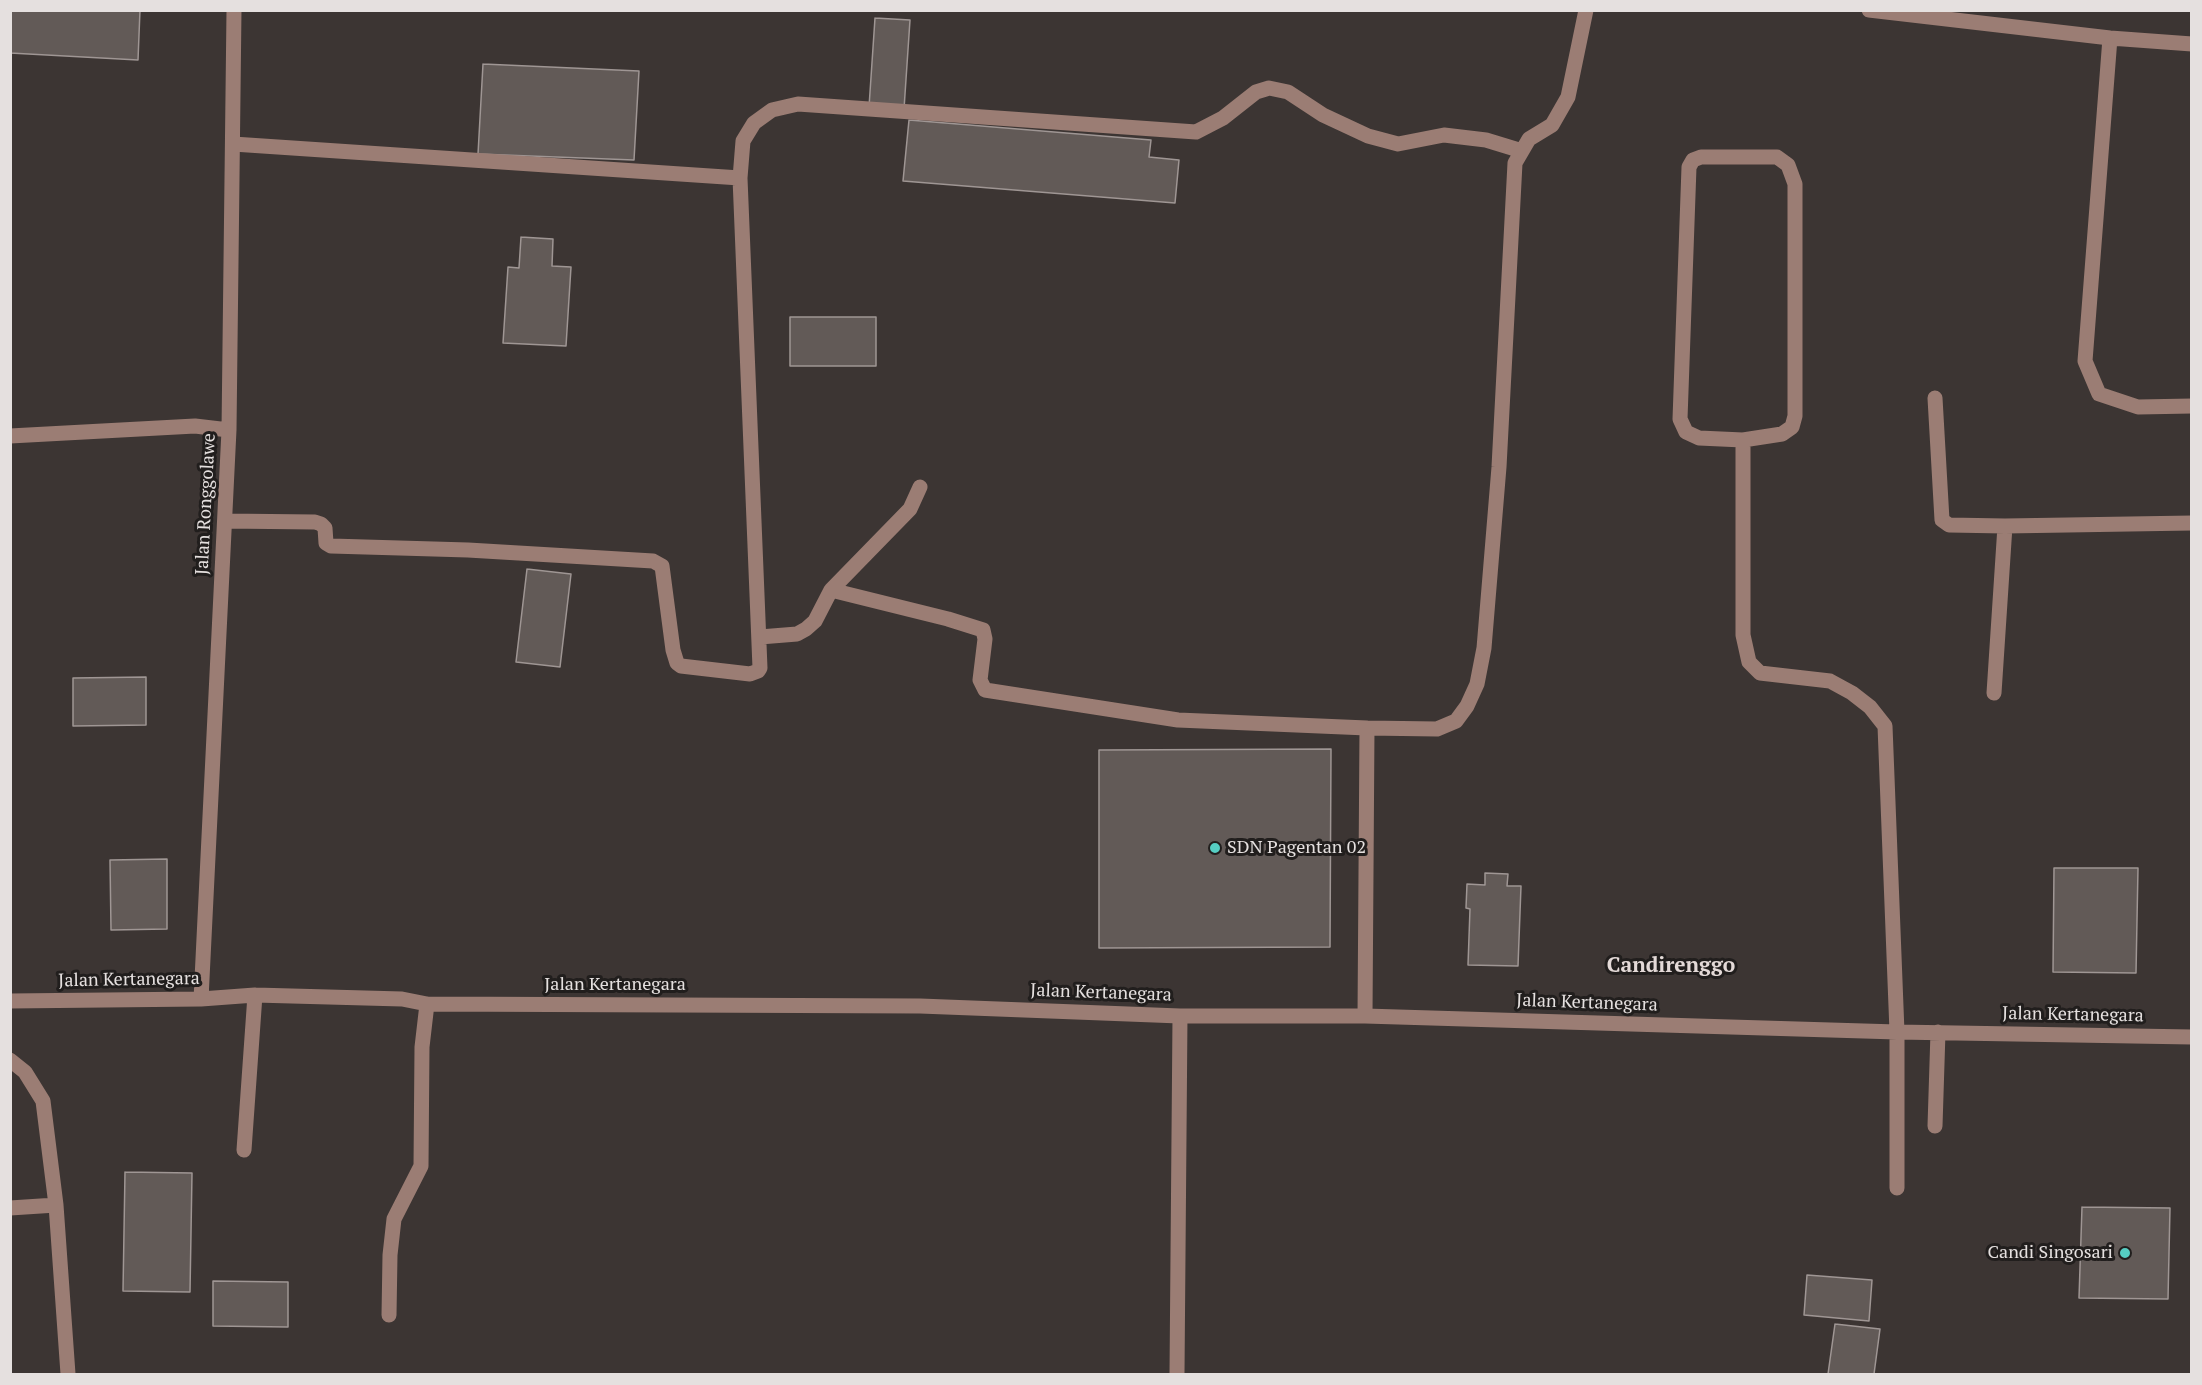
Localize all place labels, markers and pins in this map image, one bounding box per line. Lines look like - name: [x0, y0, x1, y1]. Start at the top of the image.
- place label: SDN Pagentan 02: [1227, 837, 1366, 859]
- marker: SDN Pagentan 02: [1208, 841, 1222, 855]
- place label: Candi Singosari: [1987, 1242, 2113, 1264]
- marker: Candi Singosari: [2118, 1246, 2132, 1260]

